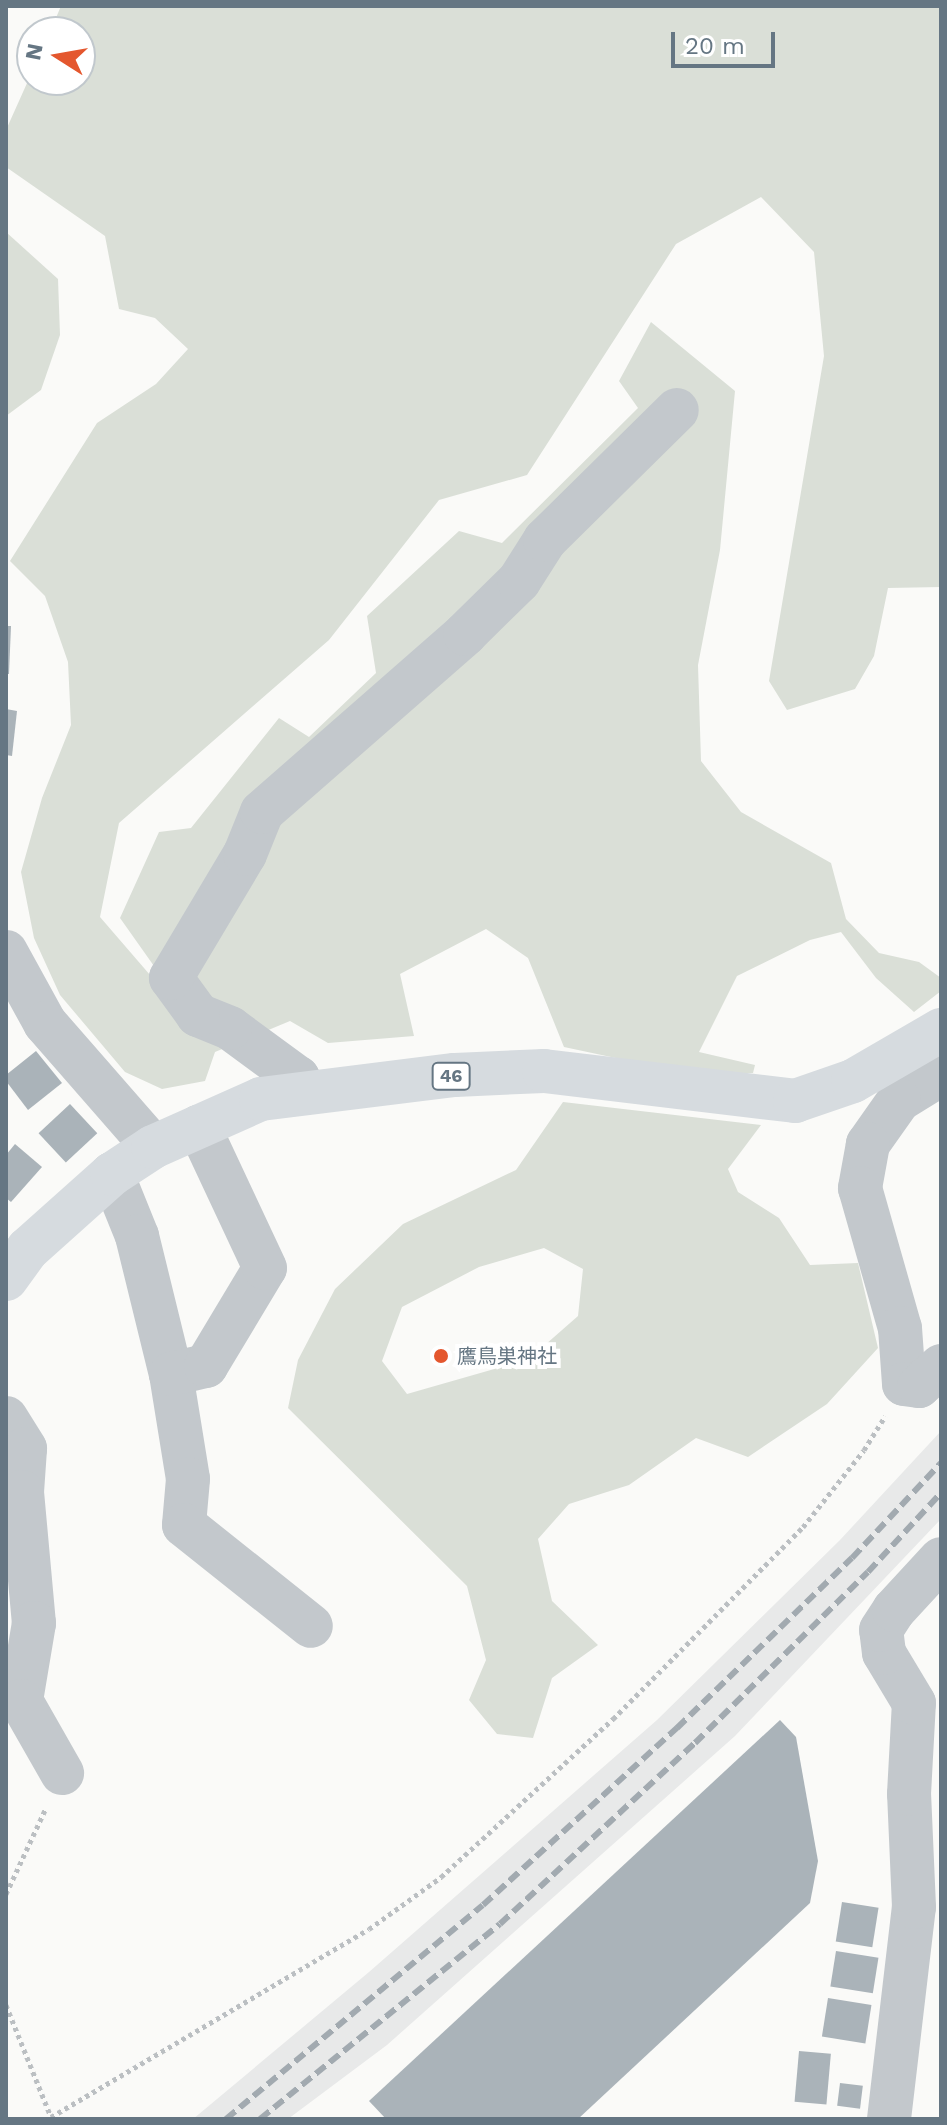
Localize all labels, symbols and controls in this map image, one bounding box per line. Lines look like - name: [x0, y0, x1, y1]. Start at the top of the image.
- north arrow: [16, 16, 96, 96]
- scale bar: [675, 16, 779, 66]
- text: 20 m: [685, 32, 745, 60]
- text: N: [20, 41, 48, 62]
- road number: 46: [431, 1062, 471, 1090]
- place label: 鷹鳥巣神社: [457, 1344, 557, 1368]
- marker: 鷹鳥巣神社: [432, 1347, 450, 1365]

